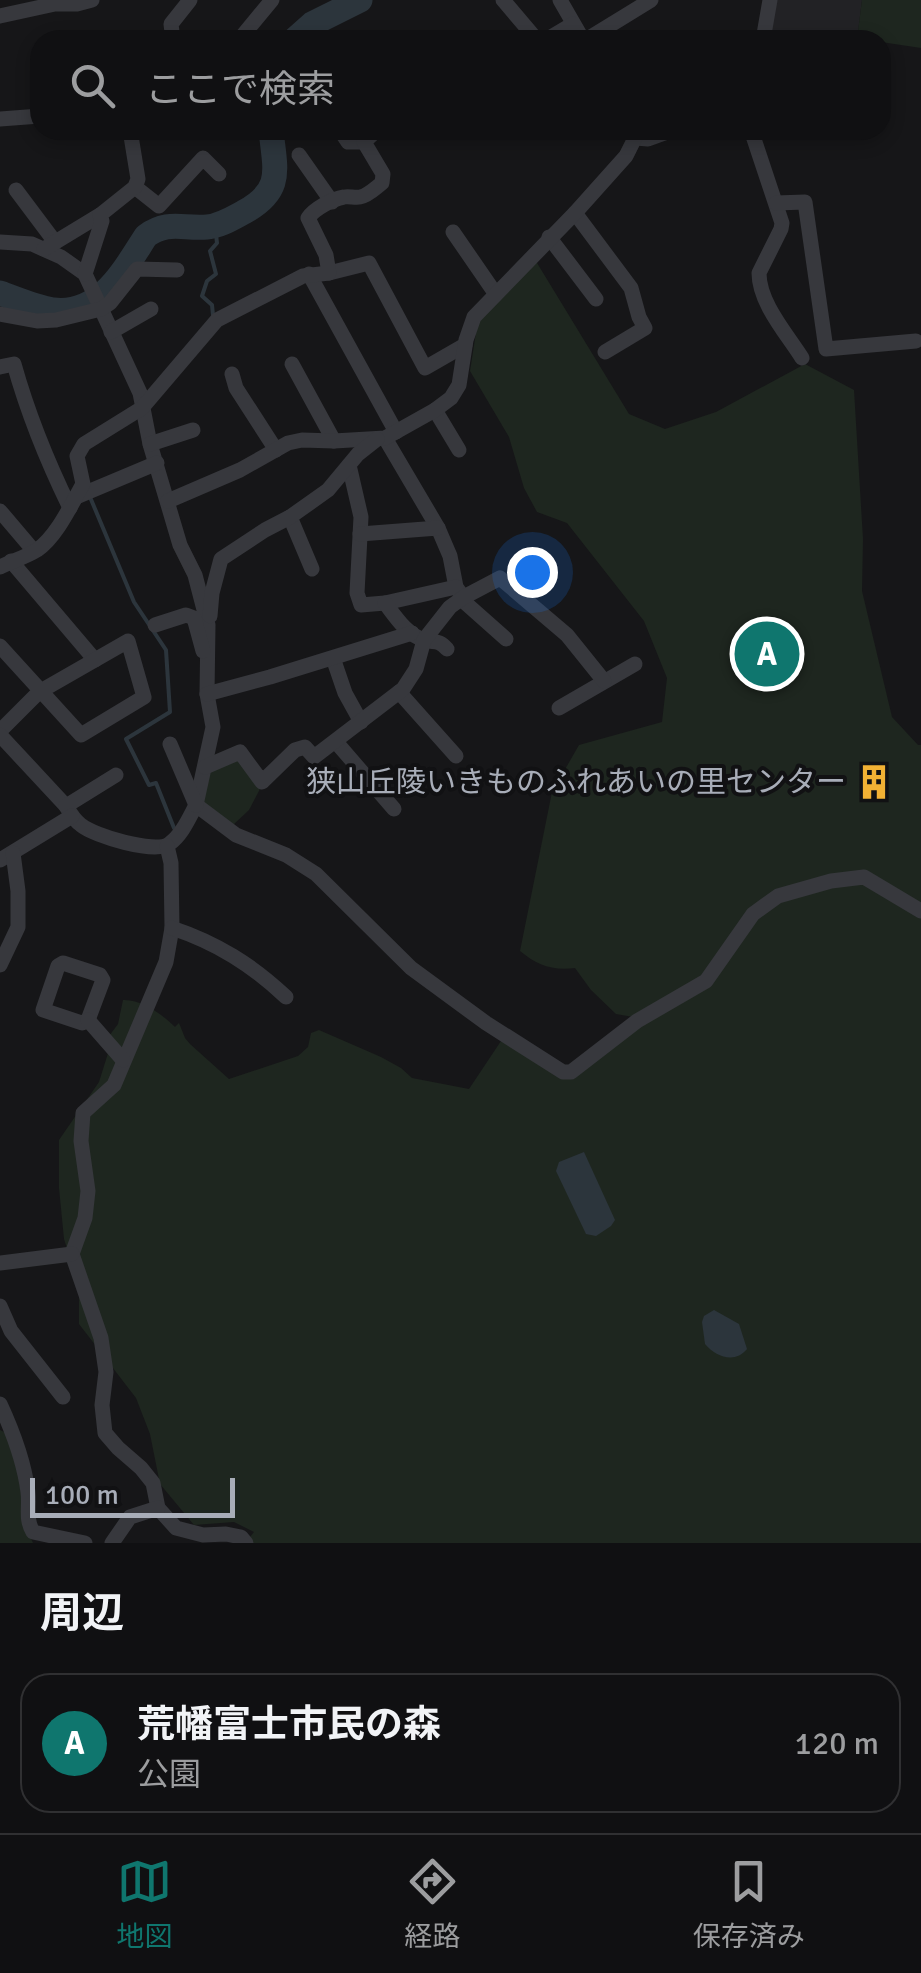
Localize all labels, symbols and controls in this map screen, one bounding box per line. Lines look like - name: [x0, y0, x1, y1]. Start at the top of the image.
- search box: [30, 30, 891, 140]
- icon: search: [65, 58, 120, 113]
- text: ここで検索: [145, 66, 335, 113]
- your location: [507, 547, 558, 598]
- pin: A: [734, 616, 800, 692]
- building icon: 狭山丘陵いきものふれあいの里センター: [855, 763, 893, 801]
- place label: 狭山丘陵いきものふれあいの里センター: [306, 764, 846, 801]
- scale bar: [30, 1473, 235, 1518]
- text: 100 m: [45, 1478, 119, 1512]
- text: 周辺: [40, 1588, 124, 1639]
- text: 荒幡富士市民の森: [137, 1701, 441, 1748]
- text: A: [64, 1724, 85, 1763]
- text: 120 m: [795, 1724, 879, 1763]
- text: 公園: [137, 1755, 201, 1794]
- tab: 地図: [116, 1854, 172, 1954]
- tab: 経路: [404, 1854, 461, 1954]
- tab: 保存済み: [693, 1854, 805, 1954]

